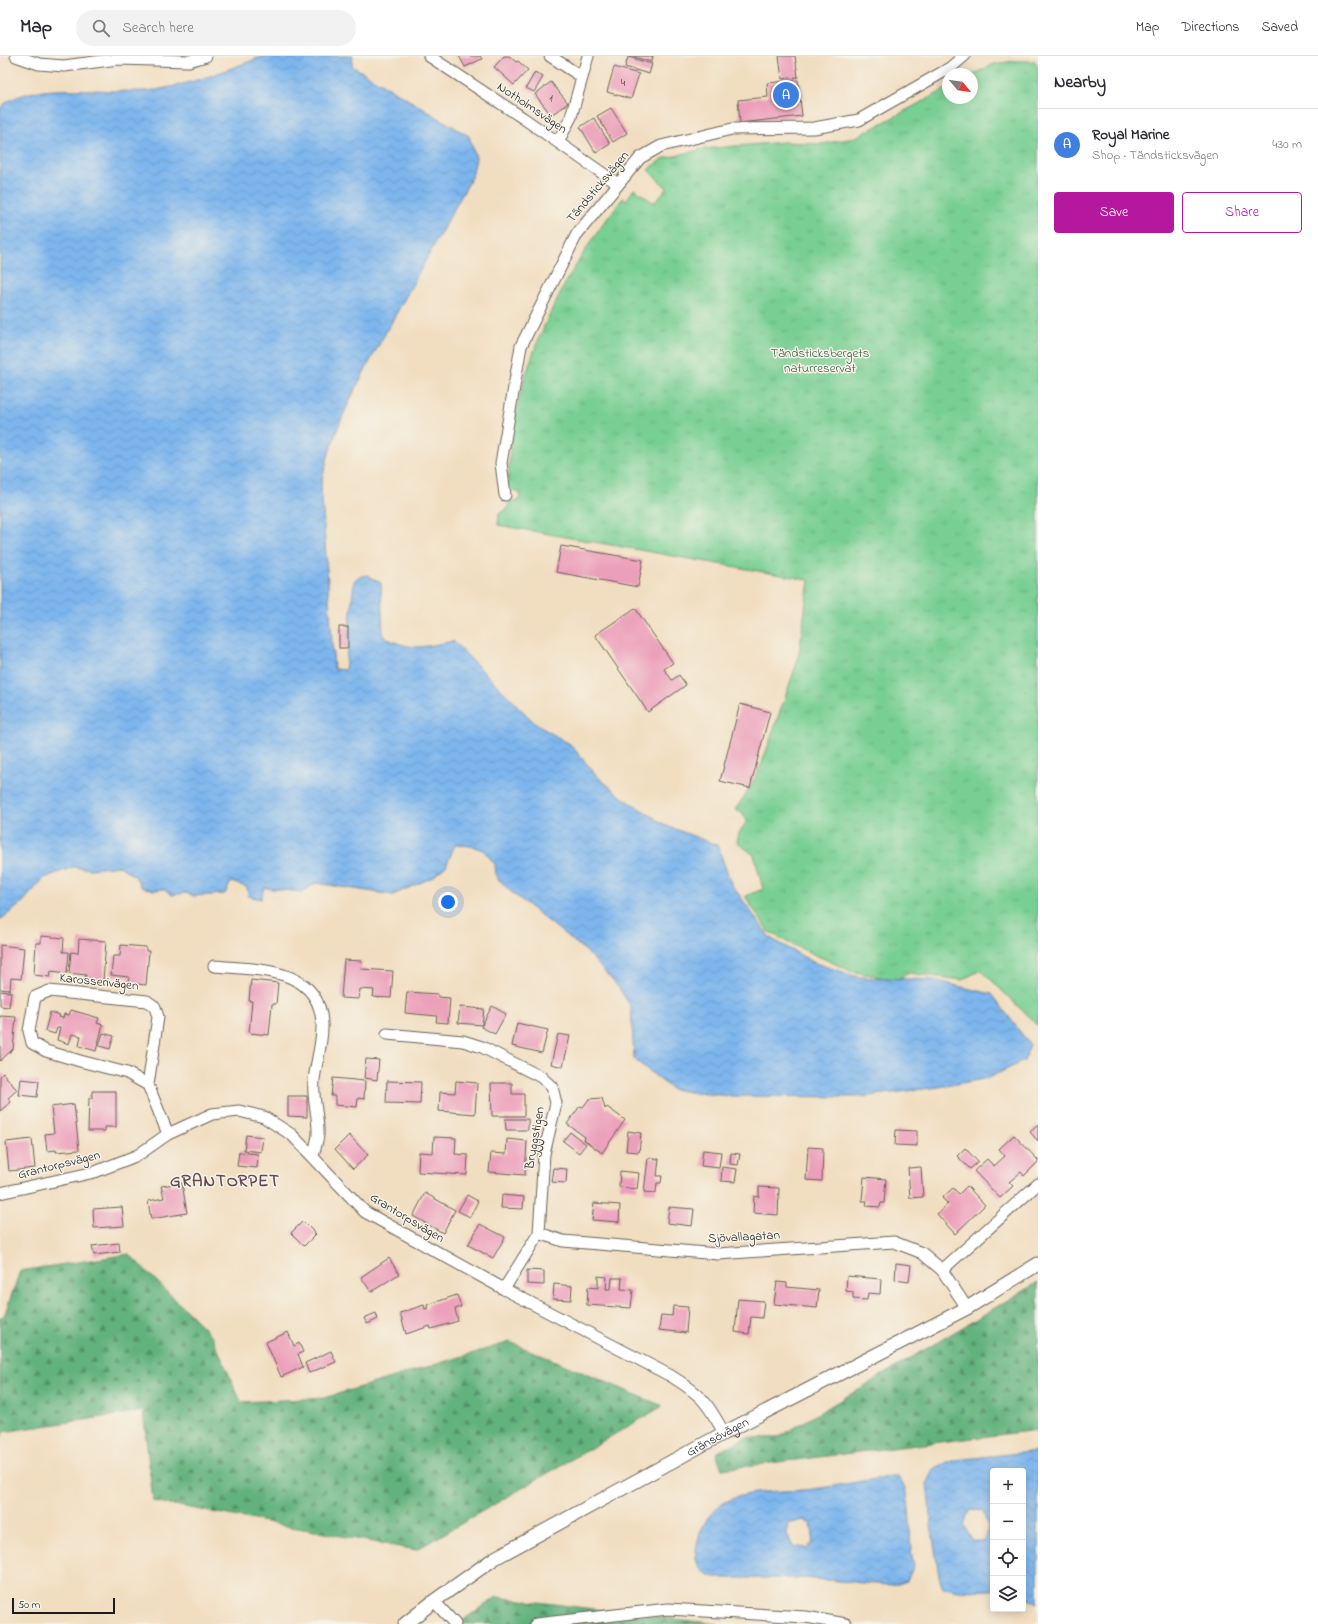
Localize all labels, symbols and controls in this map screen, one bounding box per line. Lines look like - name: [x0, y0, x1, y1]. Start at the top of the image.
- search box: [76, 10, 356, 46]
- text: Map: [20, 14, 52, 41]
- icon: search: [90, 17, 112, 39]
- text: Search here: [122, 17, 194, 39]
- text: Map: [1136, 17, 1159, 38]
- text: Directions: [1181, 17, 1239, 38]
- text: Saved: [1261, 17, 1298, 38]
- north arrow: [942, 68, 978, 104]
- text: Nearby: [1054, 70, 1106, 95]
- house number: 4: [621, 75, 626, 91]
- street label: Notholmsvägen: [493, 77, 571, 139]
- pin: A: [773, 80, 799, 110]
- house number: 1: [549, 91, 553, 107]
- text: Royal Marine: [1092, 124, 1169, 146]
- text: A: [1063, 135, 1071, 154]
- text: 430 m: [1272, 135, 1302, 154]
- text: Shop · Tändsticksvägen: [1092, 146, 1218, 165]
- street label: Tändsticksvägen: [562, 147, 635, 228]
- button: Save: [1054, 192, 1174, 233]
- button: Share: [1182, 192, 1302, 233]
- park label: Tändsticksbergets naturreservat: [771, 344, 870, 378]
- your location: [438, 892, 458, 912]
- street label: Karosserivägen: [59, 968, 139, 997]
- street label: Bryggstigen: [520, 1105, 551, 1172]
- street label: Grantorpsvägen: [16, 1146, 102, 1185]
- district label: GRANTORPET: [170, 1169, 280, 1194]
- street label: Grantorpsvägen: [366, 1188, 448, 1249]
- street label: Sjövallagatan: [708, 1226, 780, 1249]
- street label: Gränsövägen: [683, 1412, 752, 1461]
- map controls: [990, 1468, 1026, 1612]
- button: +: [990, 1468, 1026, 1504]
- button: −: [990, 1504, 1026, 1540]
- button: locate: [990, 1540, 1026, 1576]
- button: layers: [990, 1576, 1026, 1612]
- scale bar: [12, 1596, 115, 1615]
- text: 50 m: [18, 1597, 40, 1613]

